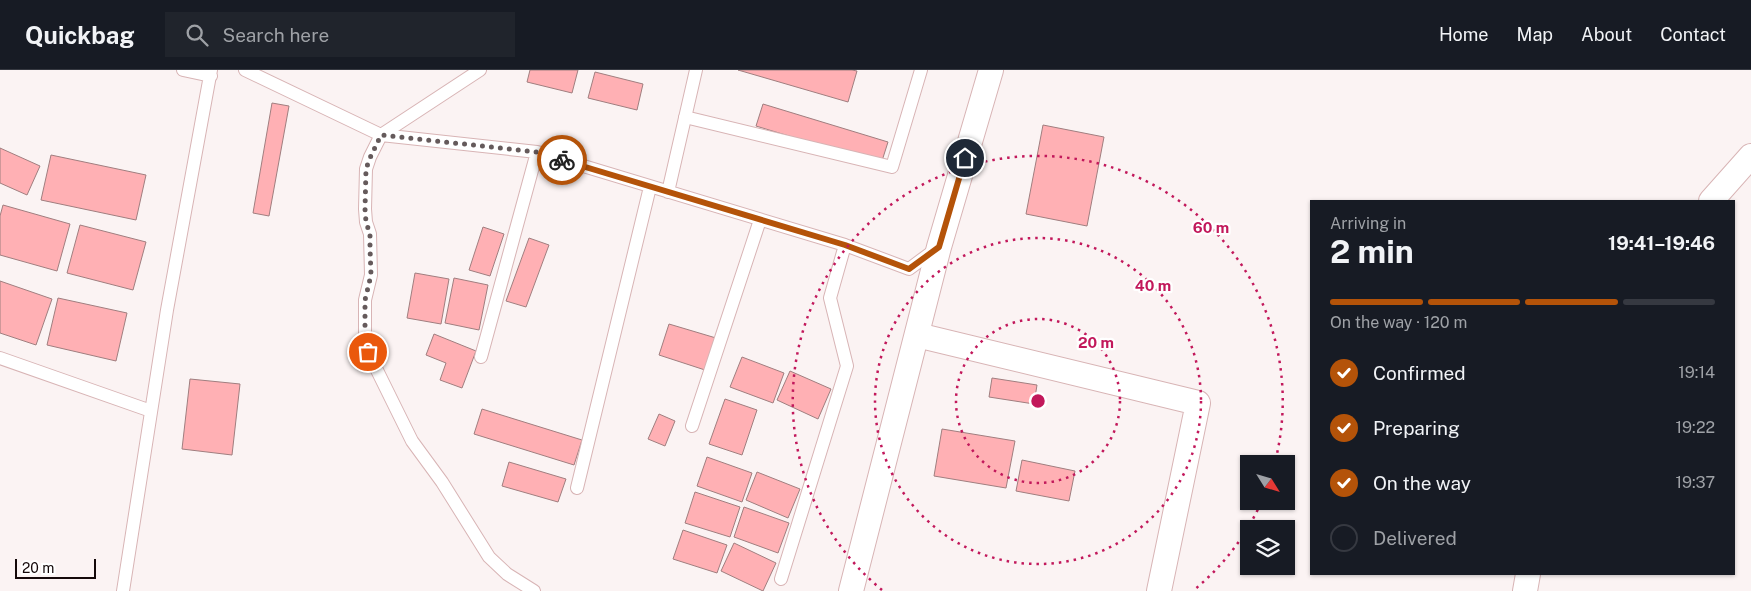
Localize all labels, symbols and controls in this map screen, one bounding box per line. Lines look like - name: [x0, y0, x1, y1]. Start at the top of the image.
- search box: [165, 12, 515, 57]
- text: Quickbag: [25, 21, 135, 49]
- icon: search: [183, 21, 211, 49]
- text: Search here: [223, 24, 329, 46]
- text: Home: [1439, 24, 1489, 45]
- text: Map: [1517, 24, 1553, 45]
- text: About: [1581, 24, 1632, 45]
- text: Contact: [1660, 24, 1726, 45]
- courier: [537, 135, 587, 185]
- pin: [944, 137, 986, 179]
- icon: home: [951, 144, 979, 172]
- icon: bike: [548, 146, 576, 174]
- text: Arriving in: [1330, 214, 1406, 233]
- text: 60 m: [1193, 219, 1229, 236]
- text: 19:41–19:46: [1608, 232, 1715, 254]
- text: 2 min: [1330, 233, 1414, 270]
- text: 40 m: [1135, 277, 1171, 294]
- text: On the way · 120 m: [1330, 313, 1467, 332]
- pin: [347, 331, 389, 373]
- text: 20 m: [1078, 334, 1114, 351]
- icon: bag: [354, 338, 382, 366]
- icon: check: [1330, 359, 1358, 387]
- text: Confirmed: [1373, 362, 1466, 384]
- text: 19:14: [1678, 363, 1715, 382]
- centre of rings: [1029, 392, 1047, 410]
- icon: check: [1330, 414, 1358, 442]
- text: Preparing: [1373, 417, 1460, 439]
- text: 19:22: [1675, 418, 1715, 437]
- north arrow: [1240, 455, 1295, 510]
- map controls: [1240, 455, 1295, 575]
- icon: check: [1330, 469, 1358, 497]
- text: On the way: [1373, 472, 1471, 494]
- text: 19:37: [1675, 473, 1715, 492]
- button: layers: [1240, 520, 1295, 575]
- text: Delivered: [1373, 527, 1457, 549]
- scale bar: [15, 556, 96, 579]
- text: 20 m: [22, 560, 54, 576]

